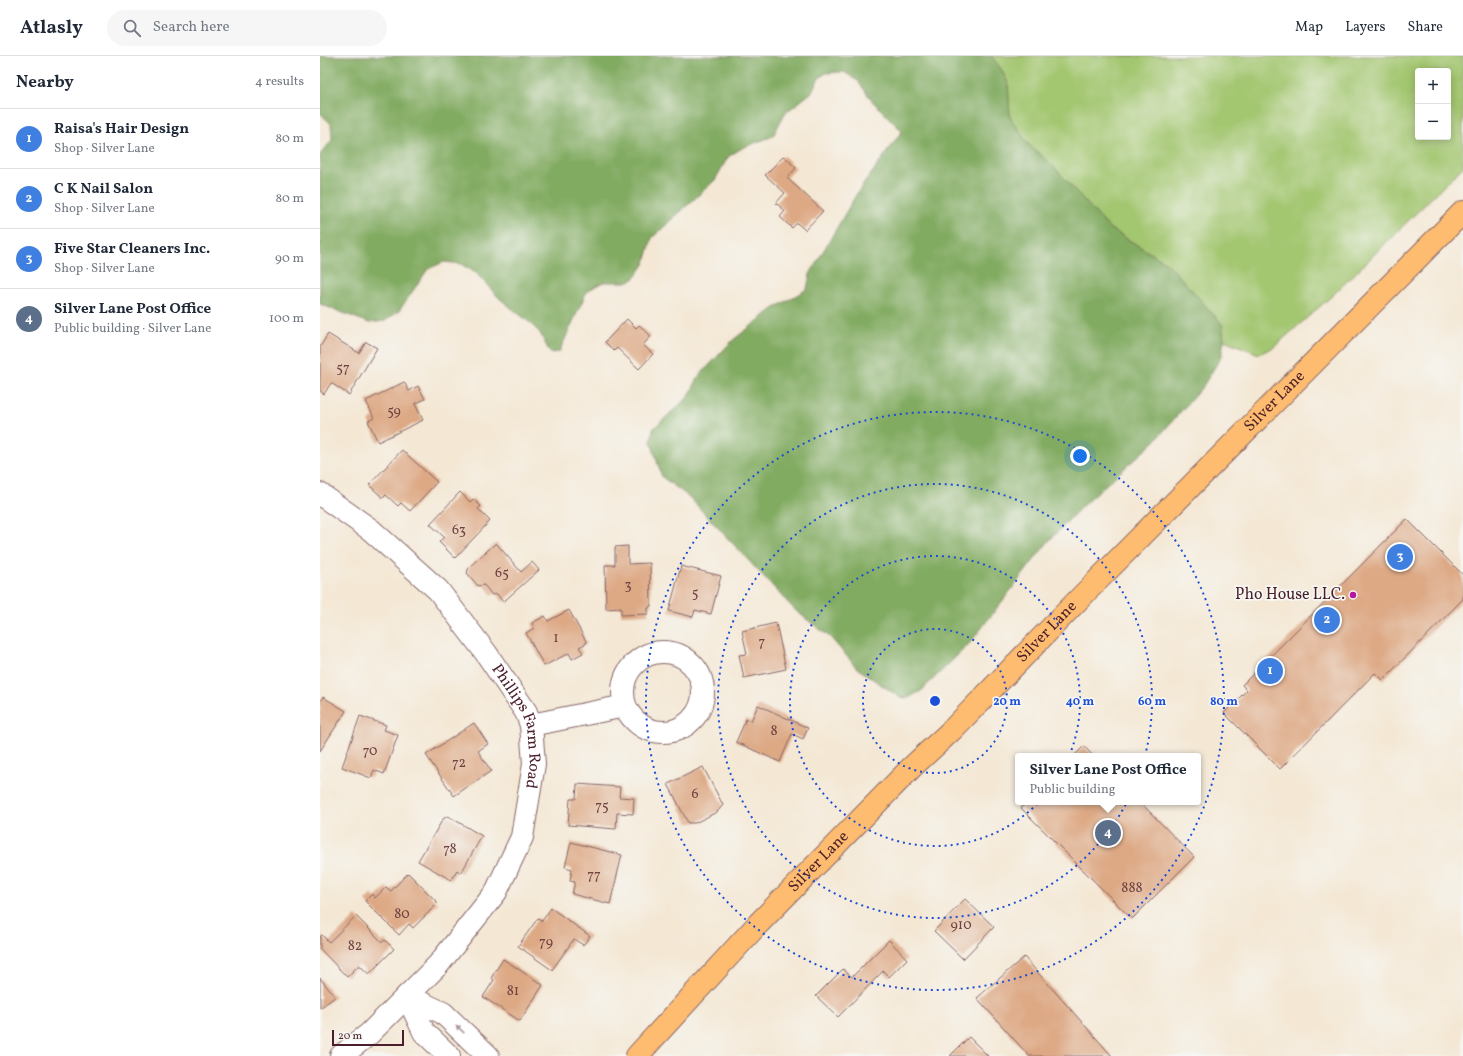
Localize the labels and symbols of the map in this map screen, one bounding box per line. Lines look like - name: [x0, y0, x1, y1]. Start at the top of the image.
- house number: 57: [336, 359, 350, 378]
- street label: Silver Lane: [1239, 366, 1310, 437]
- house number: 59: [387, 402, 401, 421]
- your location: [1070, 446, 1090, 466]
- house number: 63: [452, 521, 466, 540]
- pin: 3: [1387, 542, 1413, 572]
- house number: 65: [495, 564, 509, 583]
- house number: 3: [624, 576, 632, 595]
- house number: 5: [692, 584, 698, 603]
- place label: Pho House LLC.: [1235, 584, 1345, 606]
- marker: Pho House LLC.: [1348, 590, 1358, 600]
- street label: Silver Lane: [1012, 596, 1082, 668]
- pin: 2: [1314, 605, 1340, 635]
- house number: 1: [553, 629, 559, 648]
- house number: 7: [759, 633, 766, 652]
- pin: 1: [1257, 656, 1283, 686]
- street label: Phillips Farm Road: [486, 660, 545, 790]
- centre of rings: [928, 694, 942, 708]
- text: 20 m: [993, 694, 1021, 710]
- text: 40 m: [1066, 694, 1095, 710]
- text: 60 m: [1138, 694, 1166, 710]
- text: 80 m: [1210, 694, 1238, 710]
- house number: 8: [770, 722, 778, 741]
- house number: 70: [363, 742, 377, 761]
- house number: 72: [452, 754, 466, 773]
- house number: 6: [691, 785, 699, 804]
- house number: 75: [595, 797, 609, 816]
- pin: 4: [1095, 818, 1121, 848]
- street label: Silver Lane: [784, 826, 854, 898]
- house number: 78: [443, 840, 457, 859]
- house number: 77: [587, 866, 601, 885]
- house number: 888: [1121, 879, 1143, 898]
- house number: 80: [394, 905, 410, 924]
- house number: 910: [950, 916, 972, 935]
- house number: 79: [539, 933, 553, 952]
- house number: 82: [348, 937, 362, 956]
- house number: 81: [507, 982, 519, 1001]
- one-way arrow: [455, 1024, 465, 1034]
- scale bar: [332, 1028, 404, 1047]

